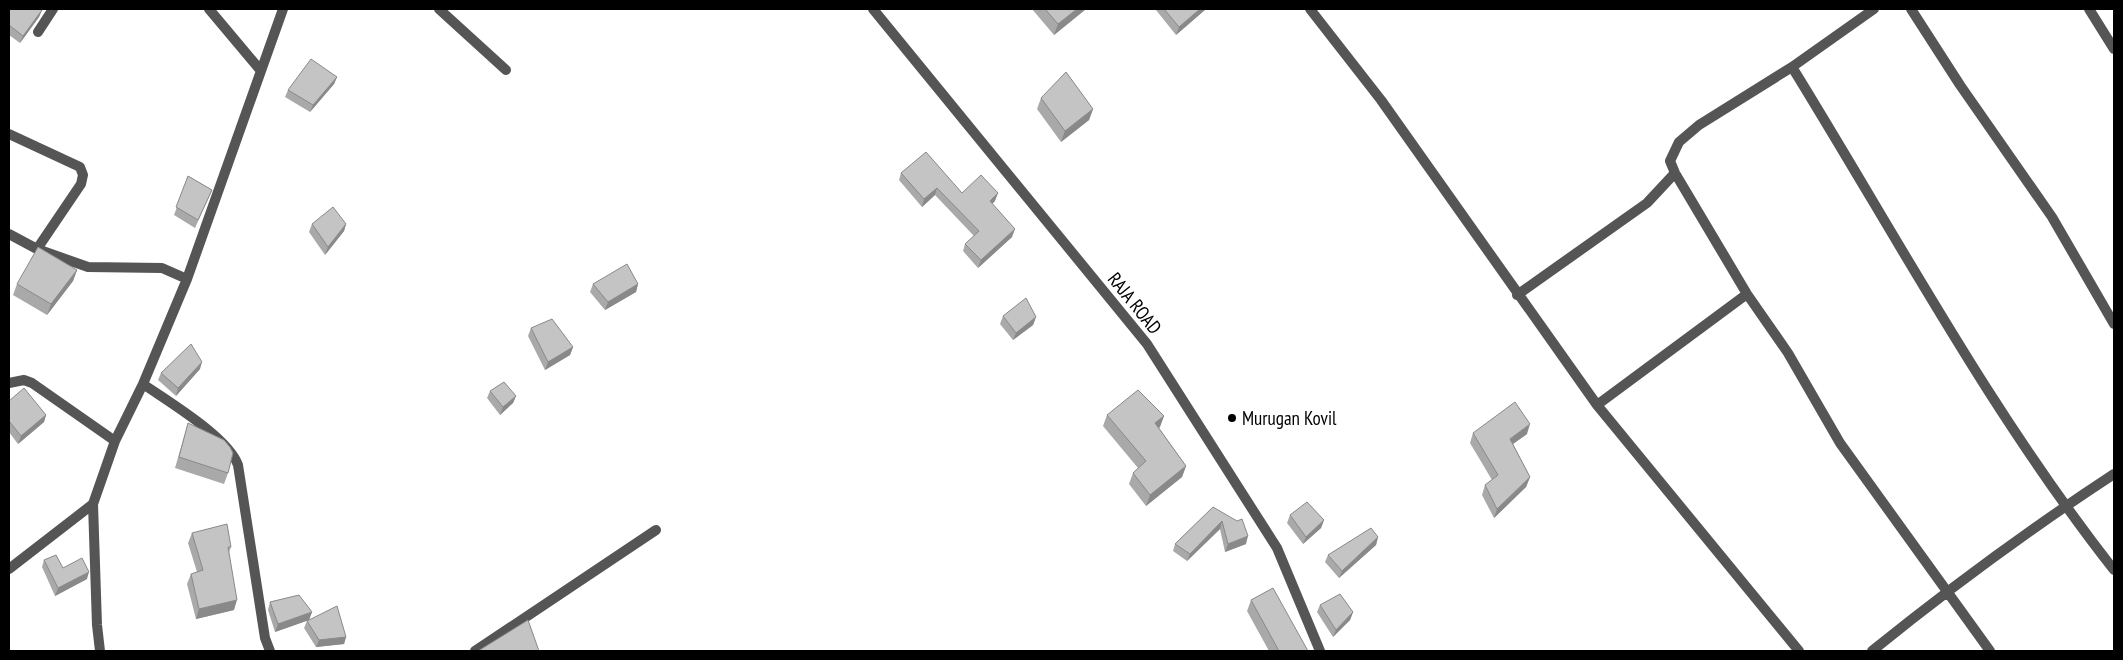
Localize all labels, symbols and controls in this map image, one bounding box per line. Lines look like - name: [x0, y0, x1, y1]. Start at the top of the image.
- street label: RAJA ROAD: [1103, 267, 1167, 339]
- place label: Murugan Kovil: [1242, 406, 1337, 430]
- marker: Murugan Kovil: [1226, 412, 1238, 424]

